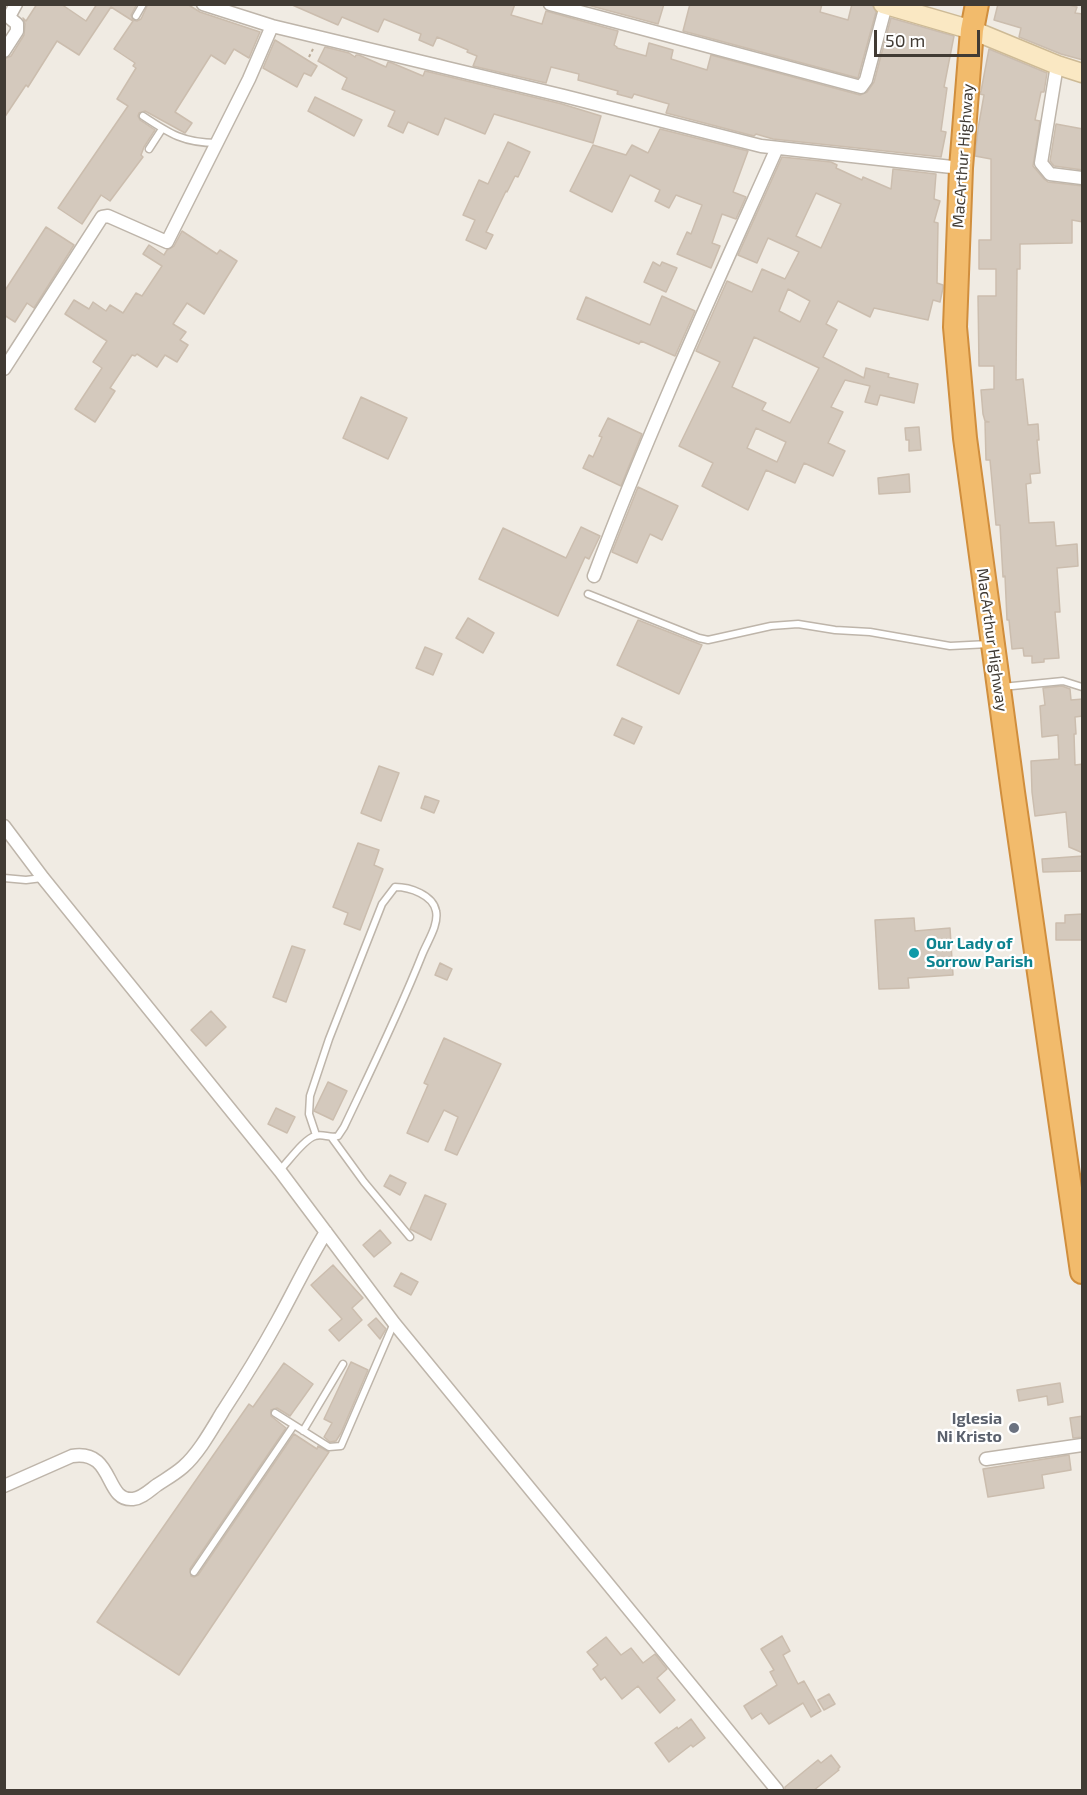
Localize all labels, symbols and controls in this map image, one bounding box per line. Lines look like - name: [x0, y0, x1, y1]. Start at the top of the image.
- scale bar: [877, 18, 984, 56]
- text: 50 m: [885, 29, 925, 51]
- street label: MacArthur Highway: [948, 83, 978, 229]
- street label: MacArthur Highway: [972, 567, 1012, 713]
- place label: Our Lady of Sorrow Parish: [926, 934, 1033, 972]
- marker: Our Lady of Sorrow Parish: [907, 946, 921, 960]
- place label: Iglesia Ni Kristo: [937, 1409, 1002, 1447]
- marker: Iglesia Ni Kristo: [1007, 1421, 1021, 1435]

